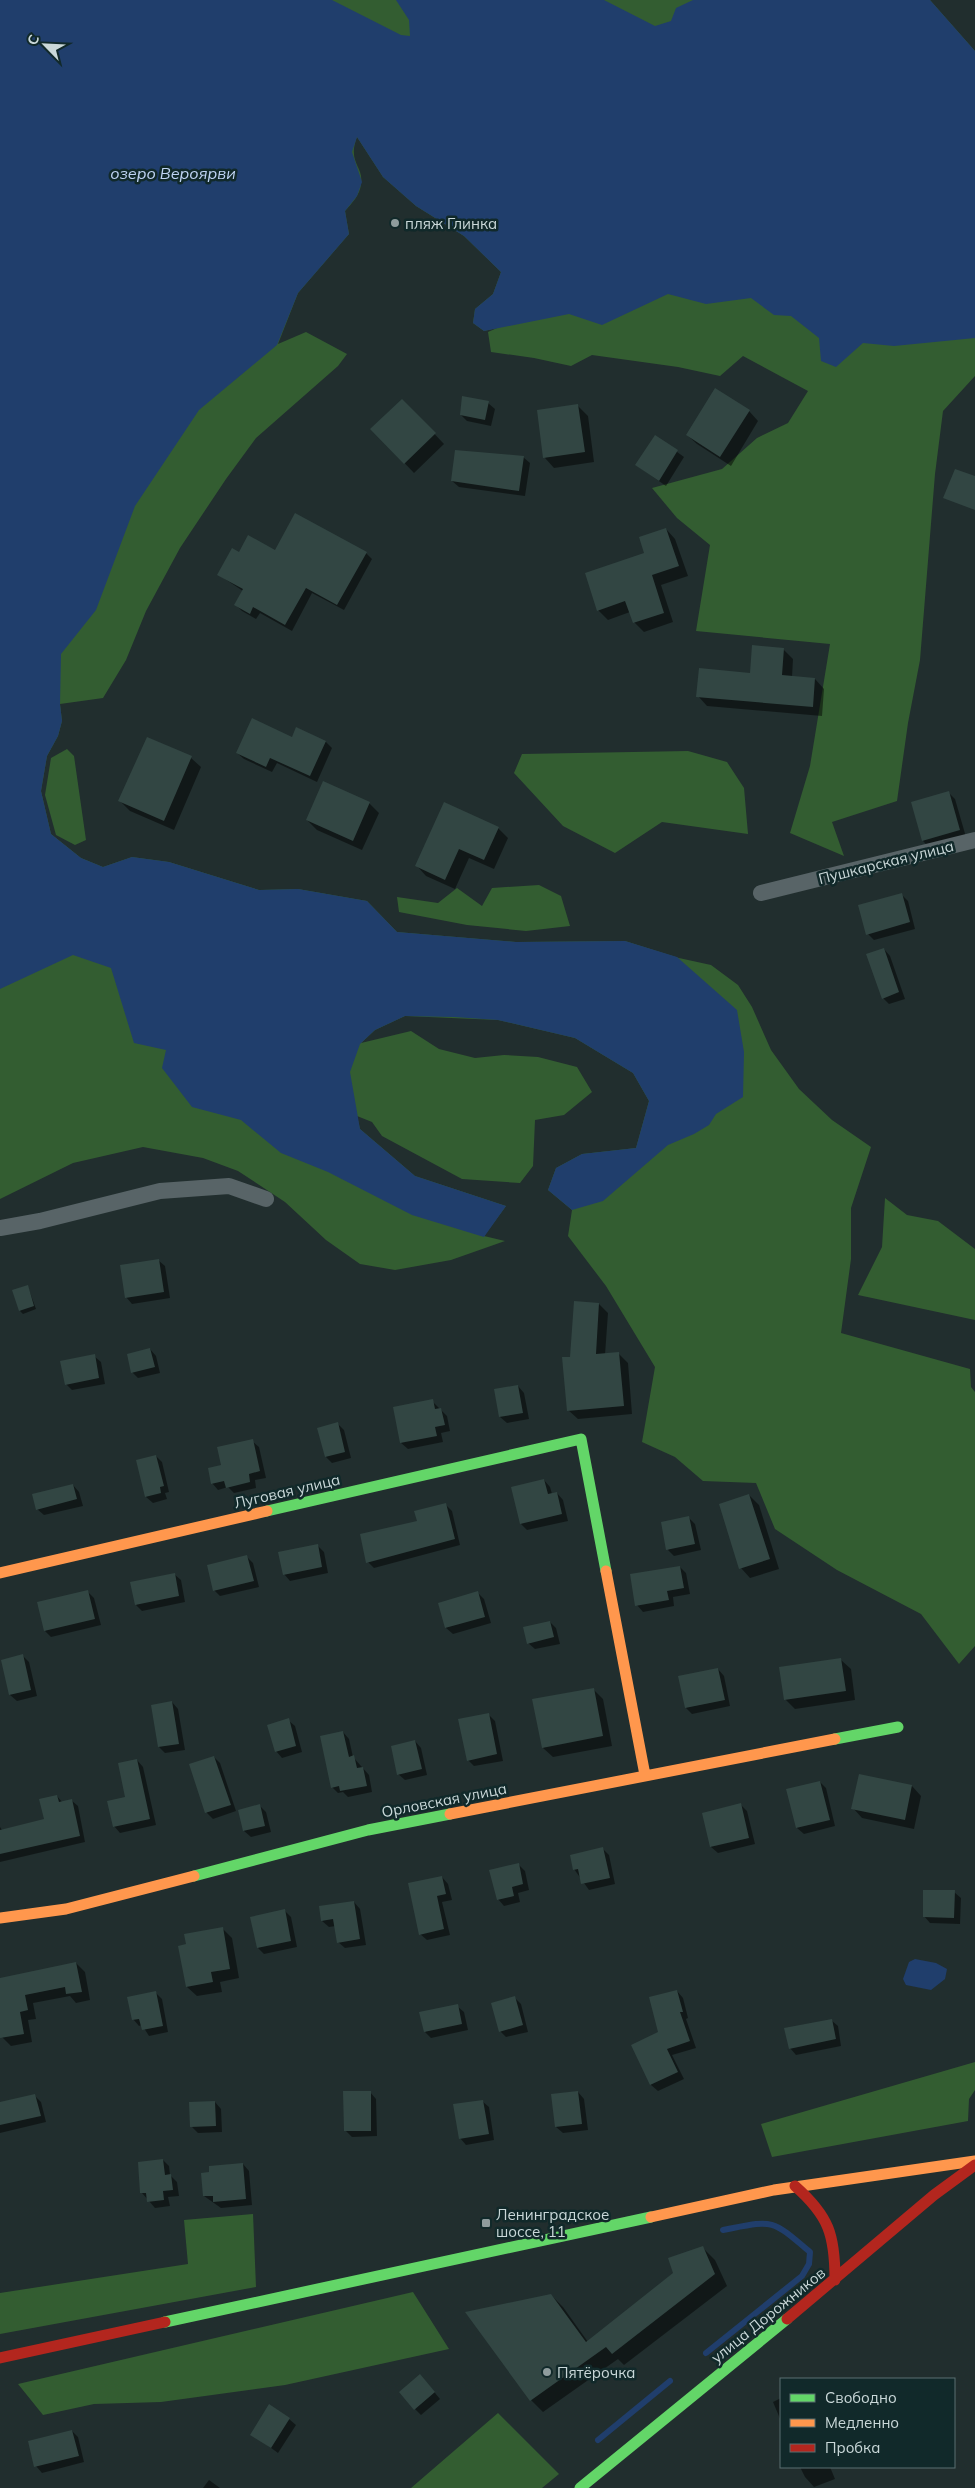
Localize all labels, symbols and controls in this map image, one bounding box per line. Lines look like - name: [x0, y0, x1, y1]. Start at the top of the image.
- north arrow: [20, 20, 70, 70]
- text: С: [23, 32, 43, 48]
- water label: озеро Вероярви: [110, 163, 236, 183]
- place label: пляж Глинка: [405, 214, 497, 233]
- marker: пляж Глинка: [389, 217, 401, 229]
- street label: Пушкарская улица: [816, 836, 956, 888]
- street label: Луговая улица: [232, 1470, 342, 1512]
- street label: Орловская улица: [380, 1779, 508, 1821]
- place label: Ленинградское шоссе, 11: [496, 2205, 609, 2241]
- marker: Ленинградское шоссе, 11: [480, 2217, 492, 2229]
- street label: улица Дорожников: [707, 2263, 829, 2367]
- place label: Пятёрочка: [557, 2363, 635, 2382]
- marker: Пятёрочка: [541, 2366, 553, 2378]
- legend: [780, 2378, 955, 2468]
- text: Свободно: [825, 2388, 897, 2407]
- text: Медленно: [825, 2413, 899, 2432]
- text: Пробка: [825, 2438, 880, 2457]

